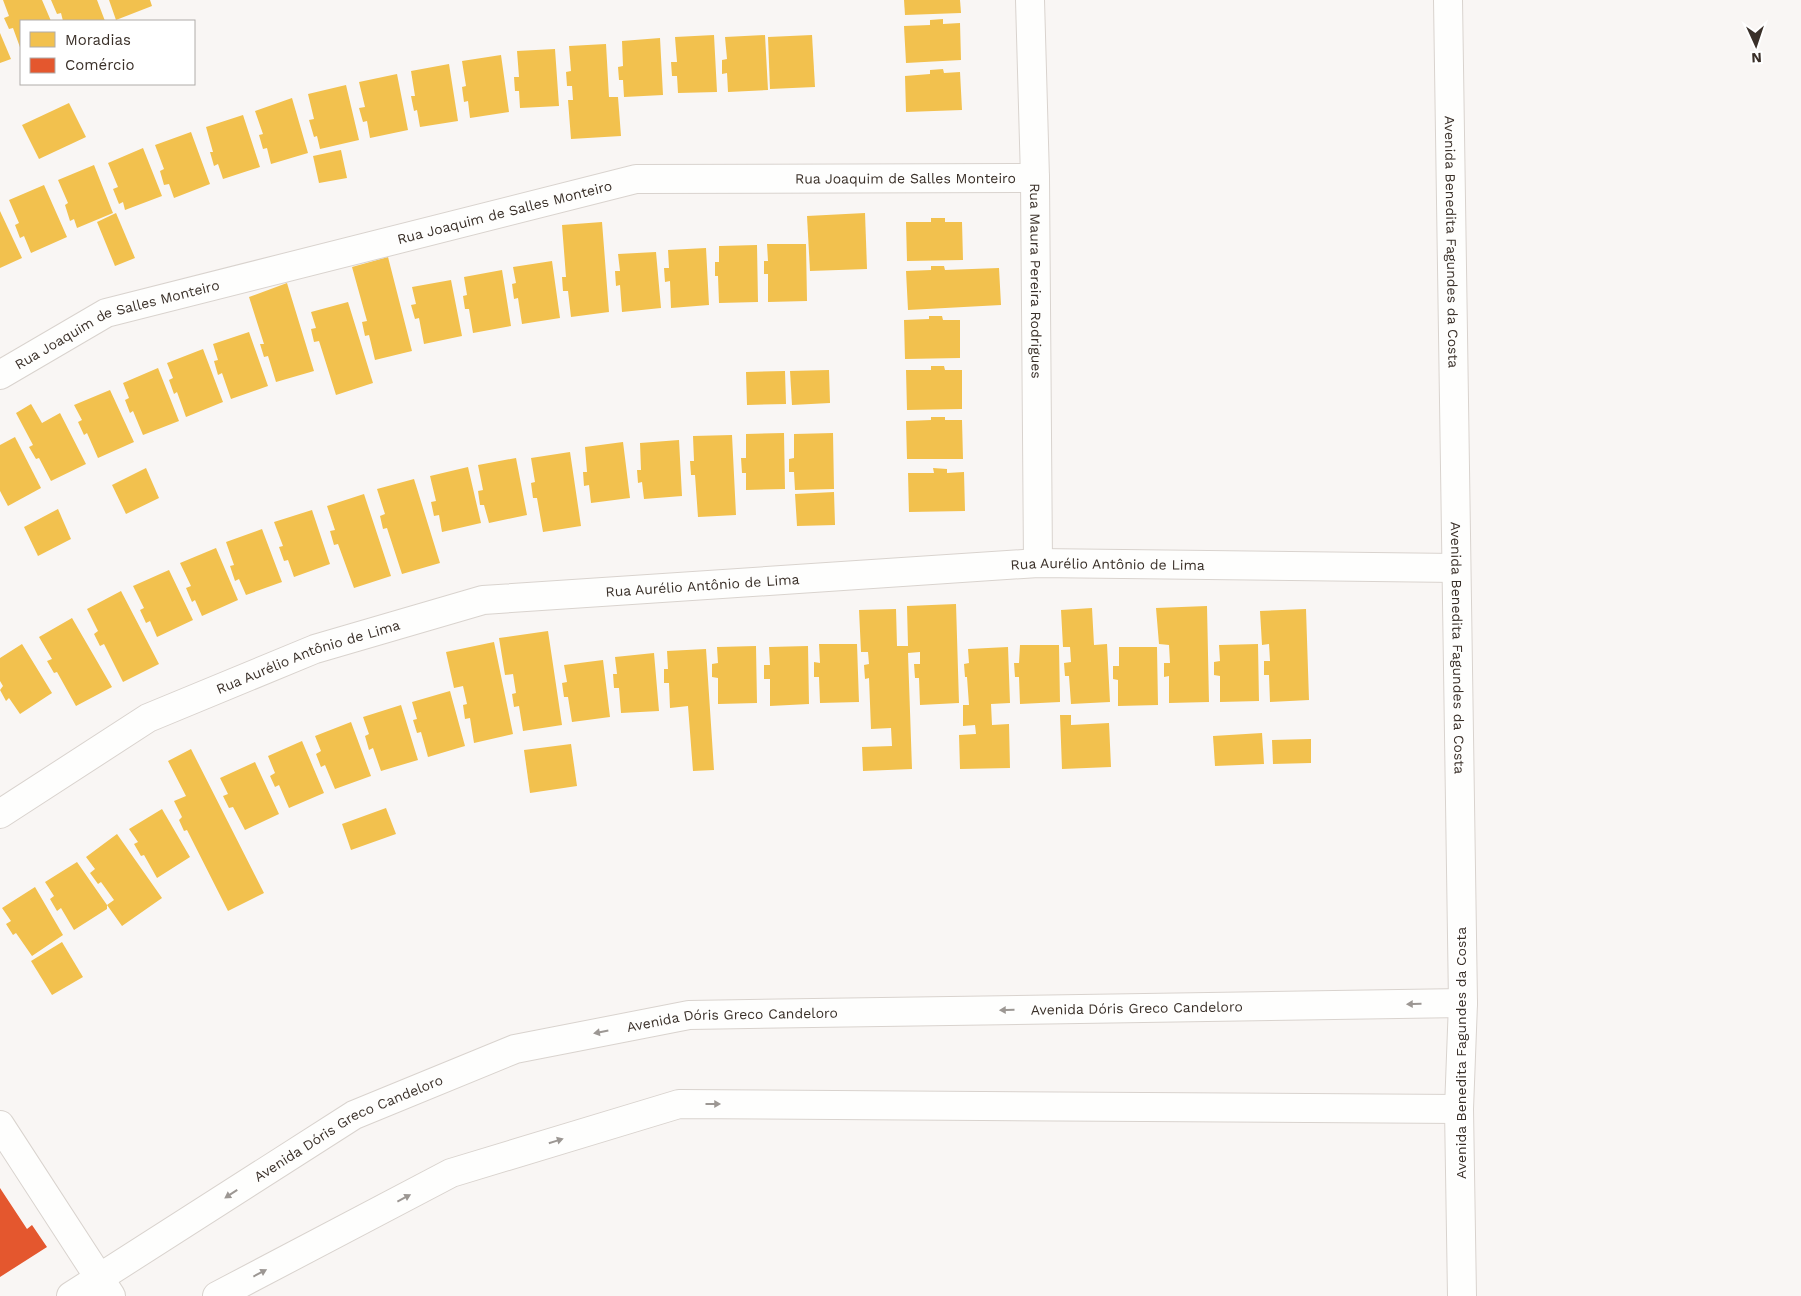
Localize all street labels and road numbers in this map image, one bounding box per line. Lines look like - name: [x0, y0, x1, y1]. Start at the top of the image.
- street label: Avenida Benedita Fagundes da Costa: [1442, 116, 1462, 368]
- street label: Rua Joaquim de Salles Monteiro: [795, 170, 1016, 187]
- street label: Rua Joaquim de Salles Monteiro: [396, 177, 614, 247]
- street label: Rua Maura Pereira Rodrigues: [1027, 183, 1045, 379]
- street label: Rua Joaquim de Salles Monteiro: [12, 277, 221, 373]
- street label: Avenida Benedita Fagundes da Costa: [1448, 522, 1468, 774]
- street label: Rua Aurélio Antônio de Lima: [1010, 555, 1205, 573]
- street label: Rua Aurélio Antônio de Lima: [605, 571, 800, 600]
- street label: Rua Aurélio Antônio de Lima: [214, 617, 402, 697]
- street label: Avenida Benedita Fagundes da Costa: [1453, 927, 1469, 1179]
- street label: Avenida Dóris Greco Candeloro: [1030, 998, 1243, 1018]
- street label: Avenida Dóris Greco Candeloro: [625, 1005, 838, 1035]
- street label: Avenida Dóris Greco Candeloro: [251, 1071, 445, 1185]

